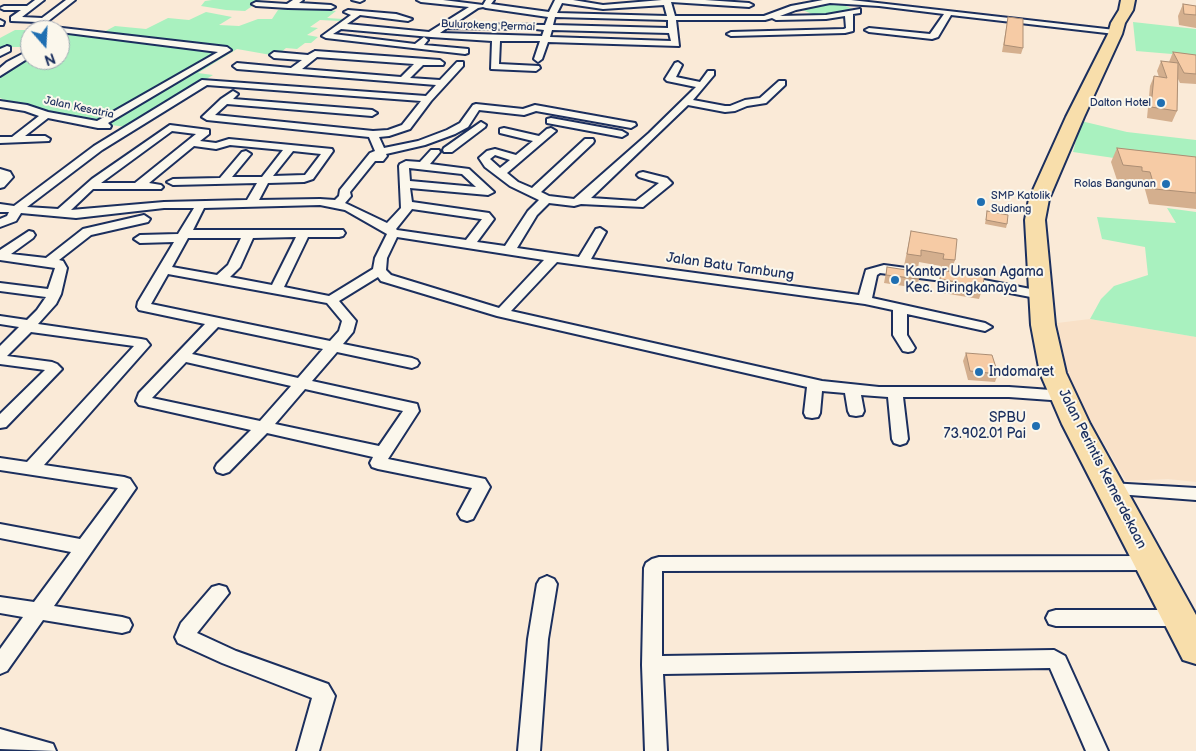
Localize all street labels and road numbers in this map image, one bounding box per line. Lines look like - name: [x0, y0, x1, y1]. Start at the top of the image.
- street label: Bulurokeng Permai: [441, 18, 535, 34]
- street label: Jalan Kesatria: [43, 94, 115, 122]
- street label: Jalan Batu Tambung: [665, 250, 795, 284]
- street label: Jalan Perintis Kemerdekaan: [1054, 386, 1150, 552]

